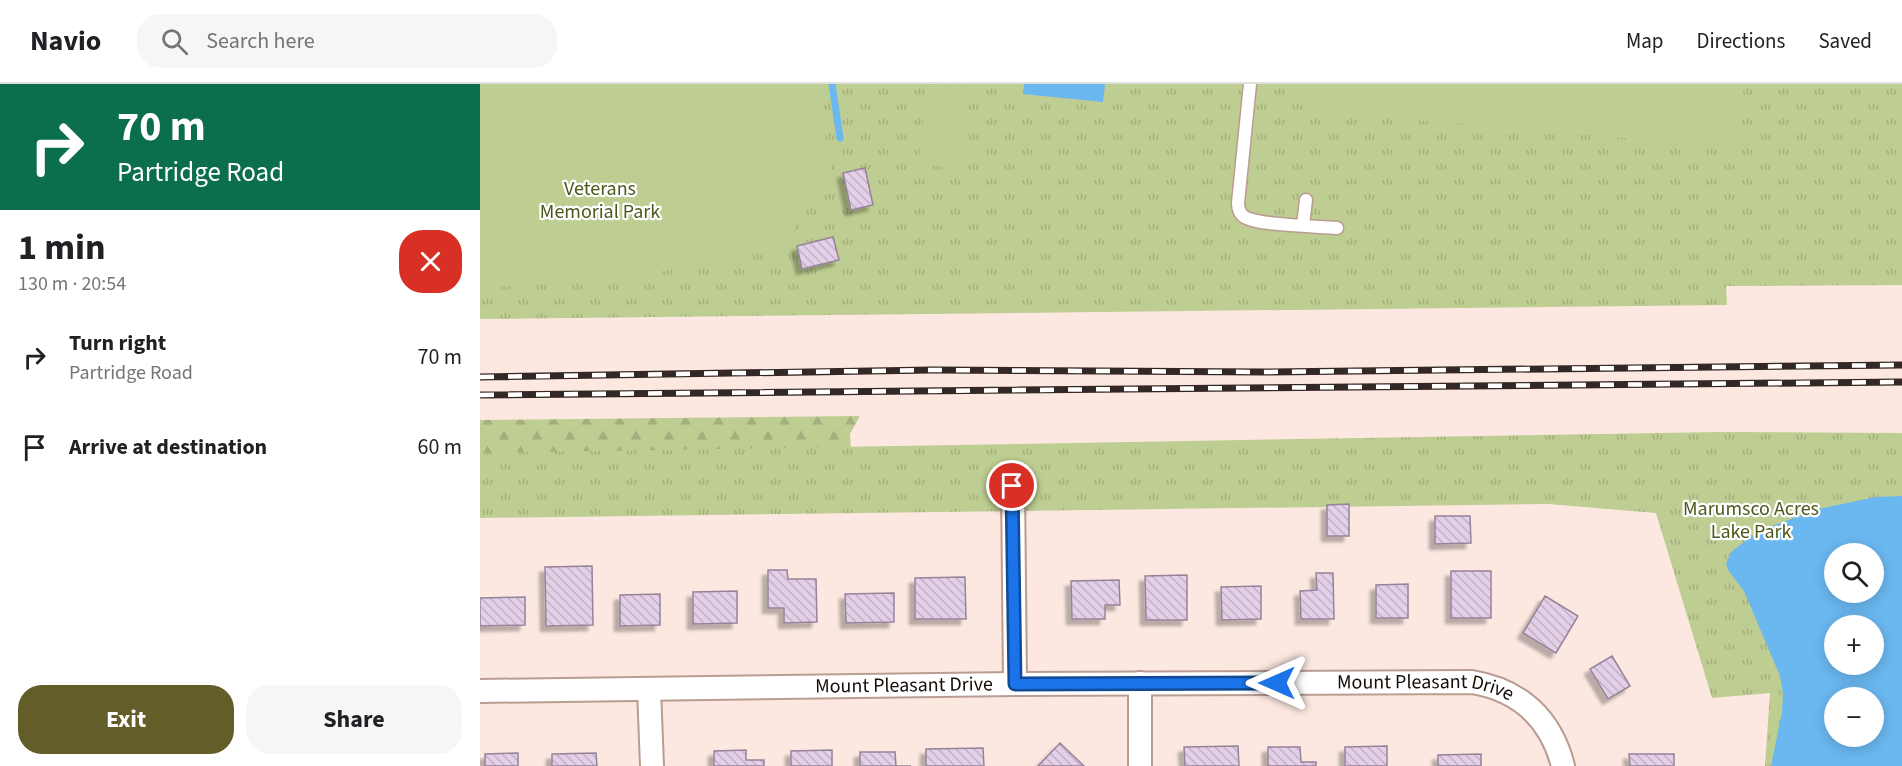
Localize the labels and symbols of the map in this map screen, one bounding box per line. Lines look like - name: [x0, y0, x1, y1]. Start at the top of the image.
- park label: Veterans Memorial Park: [540, 175, 660, 226]
- pin: [986, 460, 1037, 511]
- park label: Marumsco Acres Lake Park: [1683, 495, 1819, 546]
- position arrow: [1245, 651, 1309, 715]
- street label: Mount Pleasant Drive: [1337, 668, 1519, 708]
- street label: Mount Pleasant Drive: [815, 670, 993, 701]

